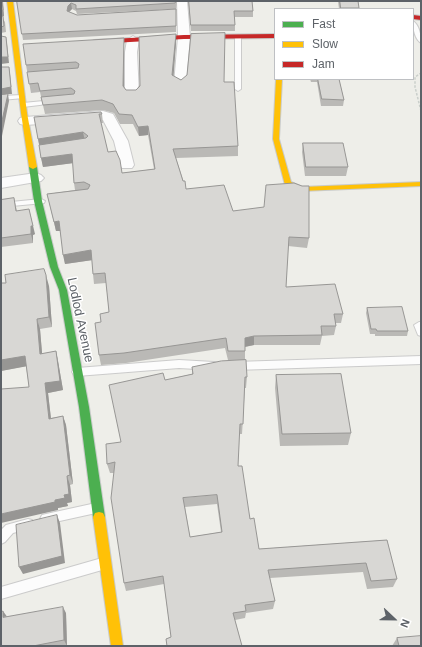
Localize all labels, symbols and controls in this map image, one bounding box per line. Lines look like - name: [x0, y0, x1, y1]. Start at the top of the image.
- legend: [274, 8, 414, 80]
- text: Fast: [312, 17, 335, 31]
- text: Slow: [312, 37, 338, 51]
- text: Jam: [312, 57, 335, 71]
- street label: Lodlod Avenue: [63, 276, 97, 364]
- north arrow: [374, 599, 414, 639]
- text: N: [398, 618, 412, 629]

